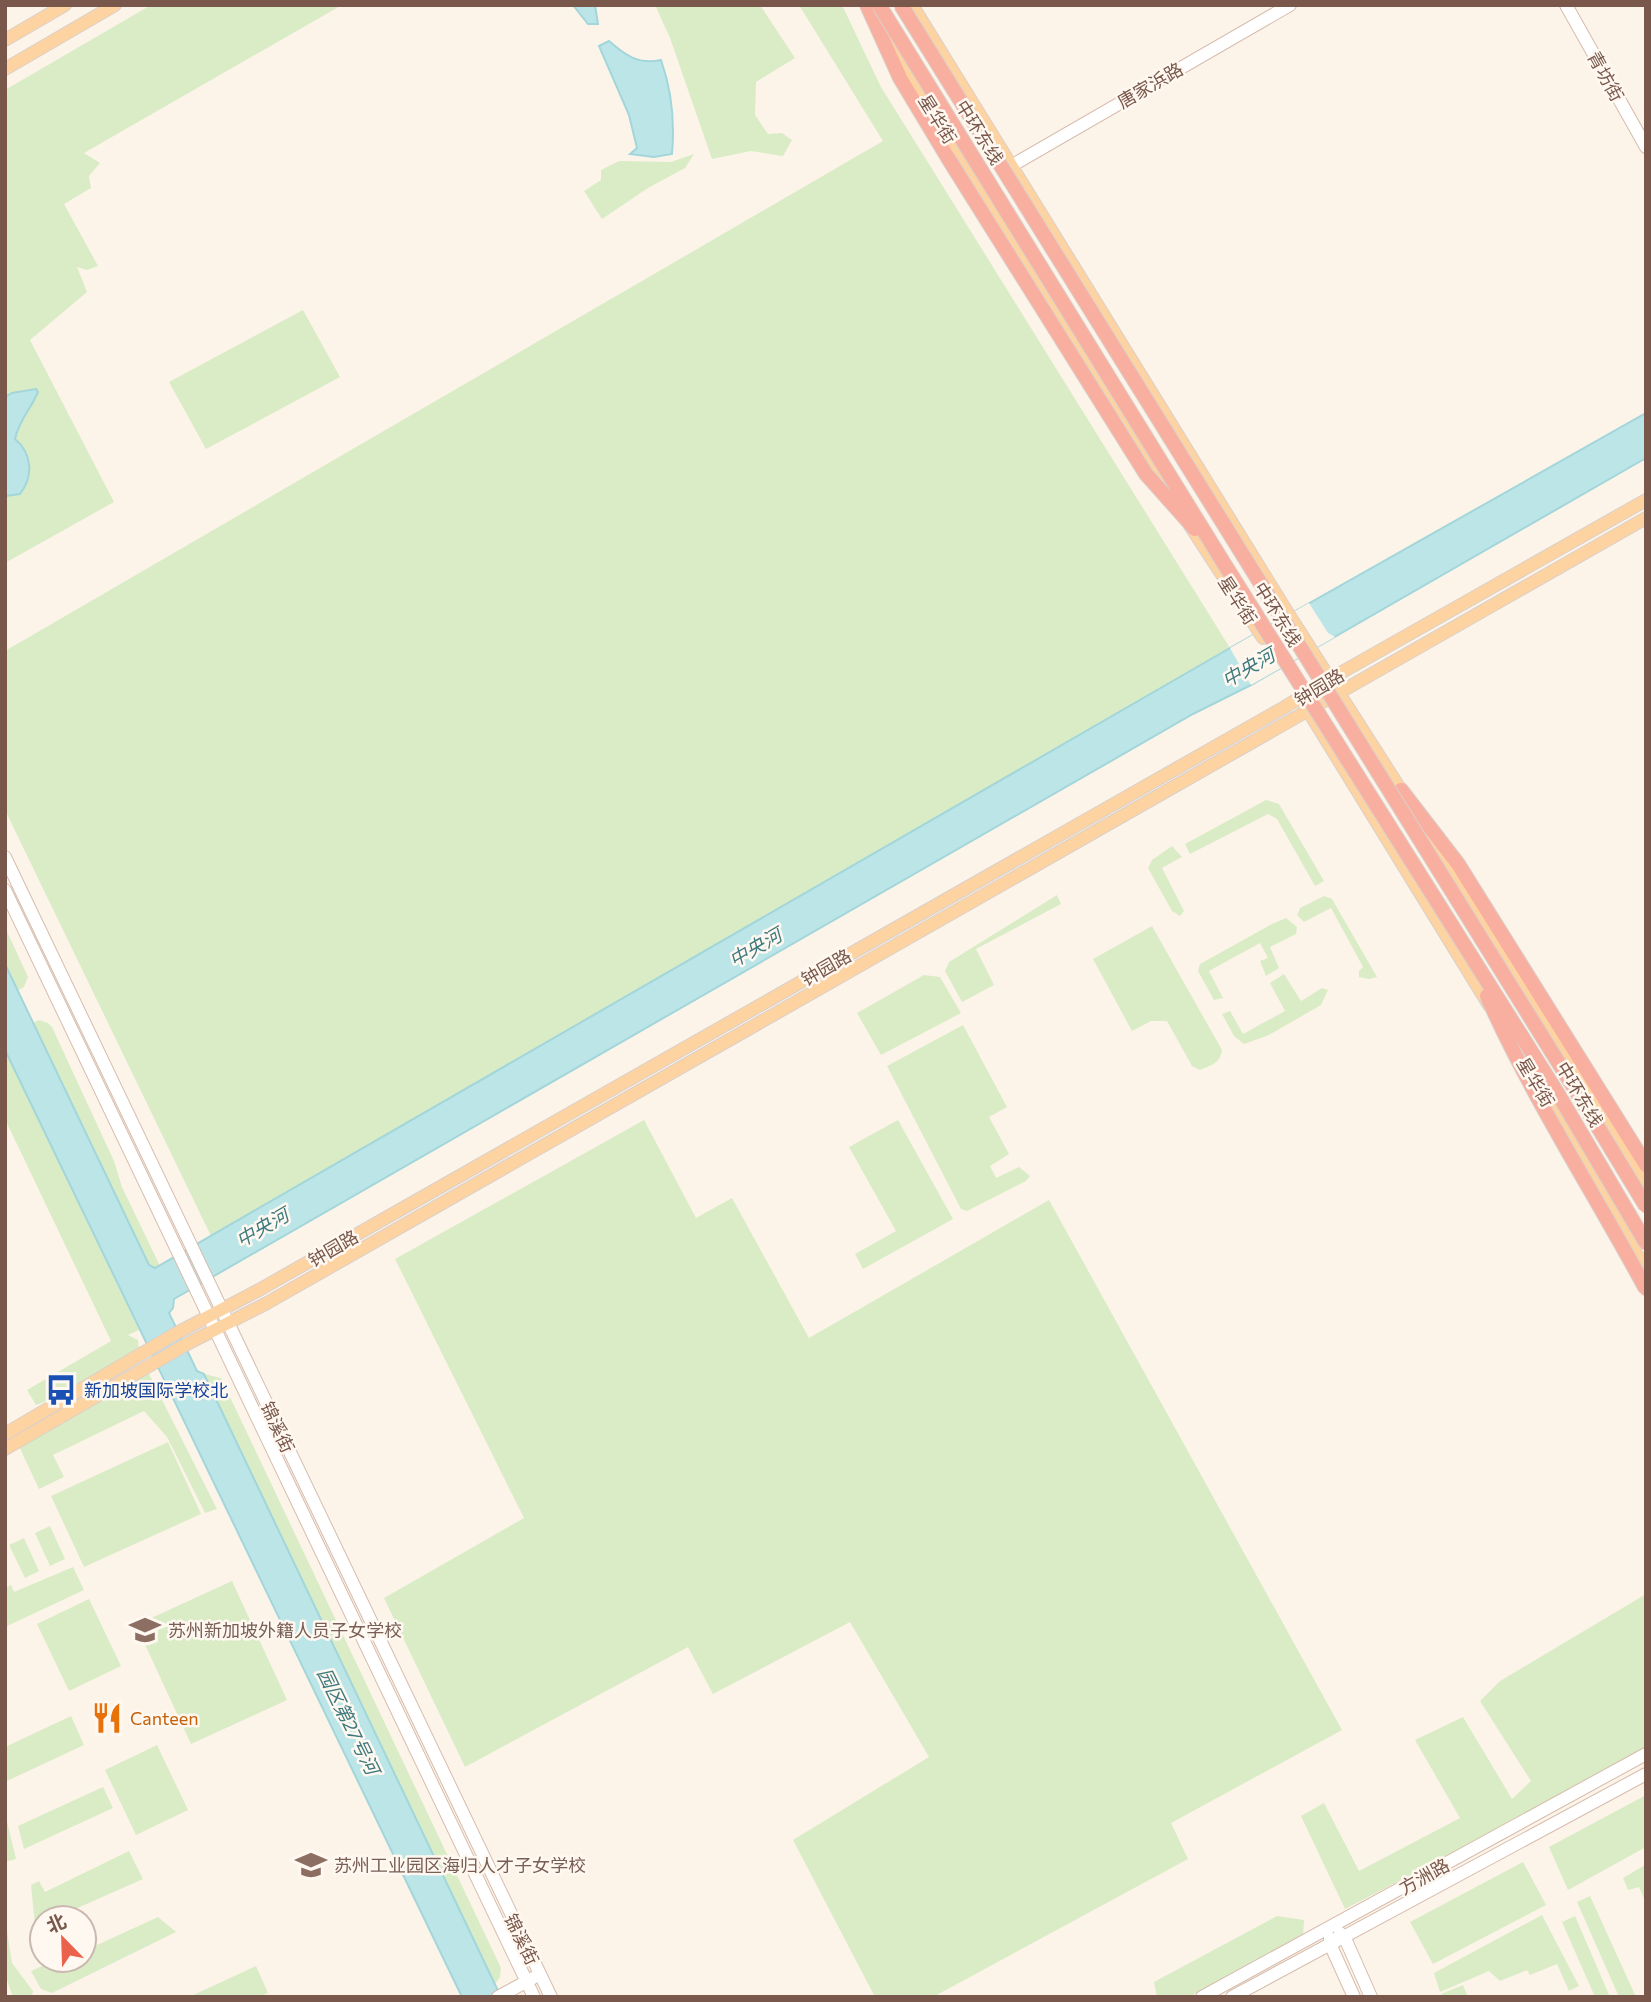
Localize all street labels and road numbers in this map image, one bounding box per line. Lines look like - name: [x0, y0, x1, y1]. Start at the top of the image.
- street label: 青坊街: [1583, 47, 1629, 105]
- street label: 唐家浜路: [1113, 57, 1187, 113]
- street label: 星华街: [914, 90, 962, 148]
- street label: 中环东线: [952, 96, 1008, 168]
- street label: 星华街: [1214, 571, 1262, 629]
- street label: 中环东线: [1250, 578, 1306, 650]
- street label: 钟园路: [1290, 664, 1348, 710]
- street label: 钟园路: [797, 944, 855, 990]
- street label: 星华街: [1513, 1053, 1559, 1111]
- street label: 中环东线: [1552, 1057, 1608, 1131]
- street label: 钟园路: [304, 1225, 362, 1271]
- street label: 锦溪街: [257, 1398, 299, 1456]
- street label: 方洲路: [1395, 1853, 1453, 1899]
- street label: 锦溪街: [500, 1910, 544, 1968]

